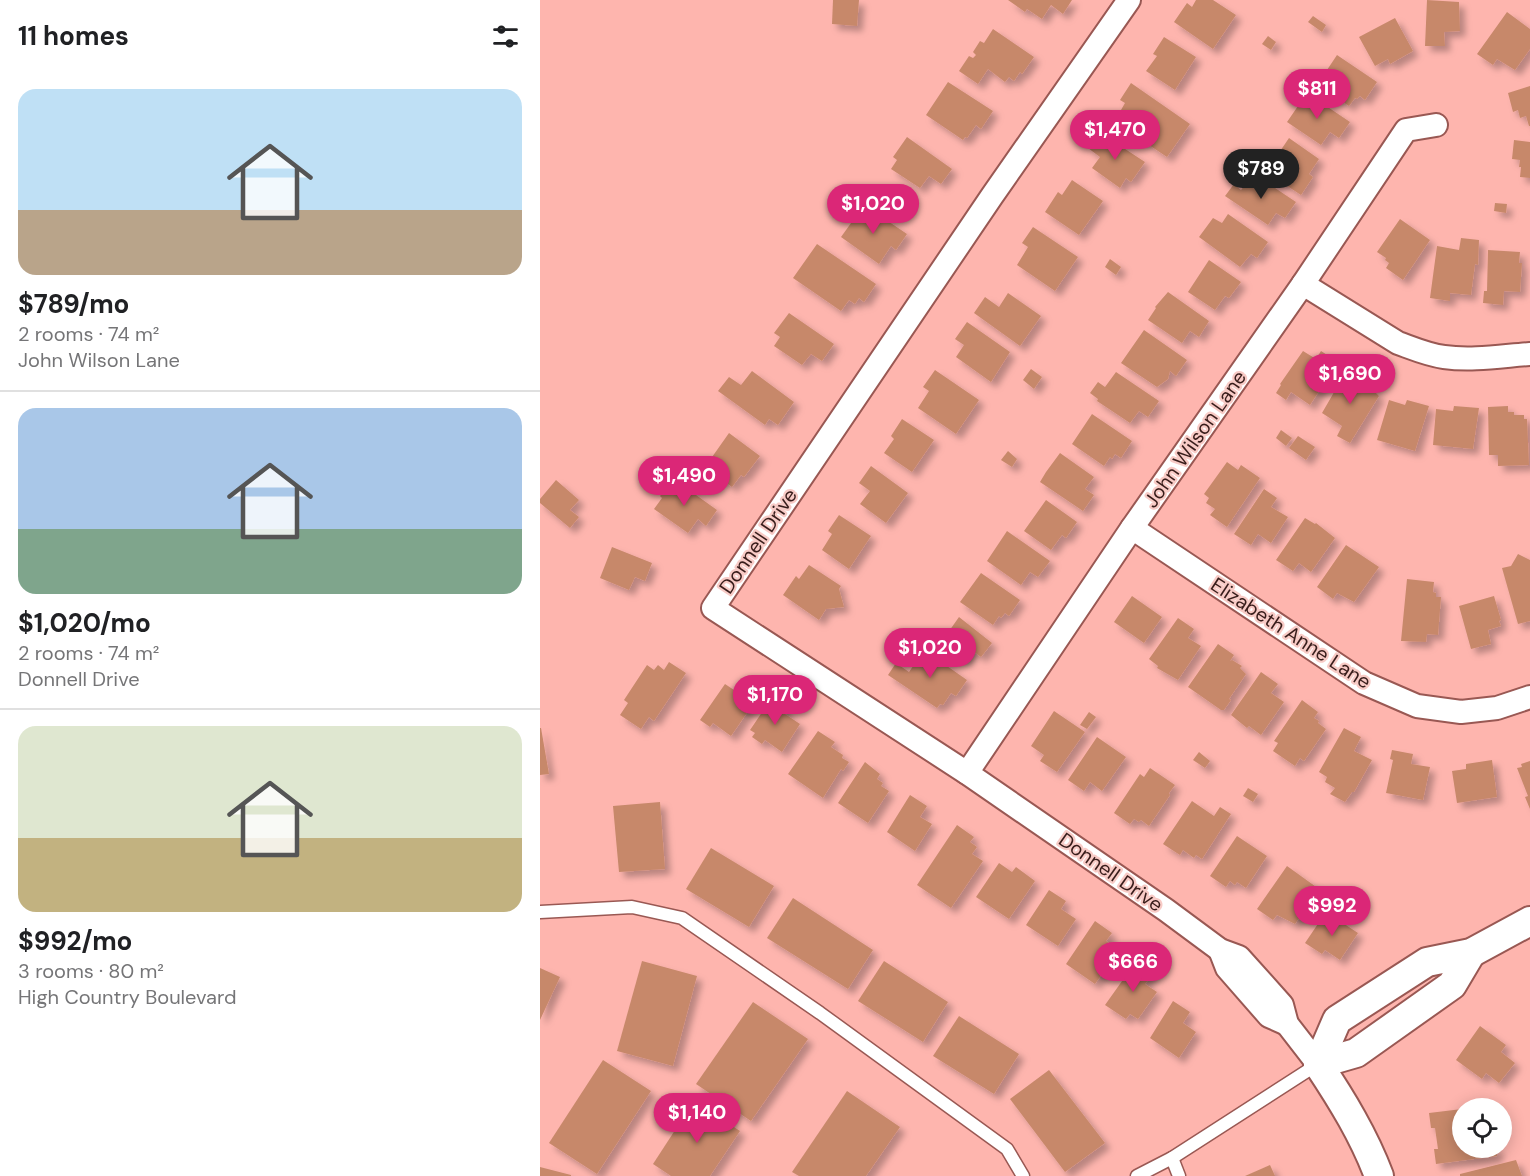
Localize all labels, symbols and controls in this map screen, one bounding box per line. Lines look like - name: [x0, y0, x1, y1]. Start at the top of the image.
- text: 11 homes: [18, 19, 129, 53]
- icon: filters: [489, 20, 522, 53]
- pin: $811: [1281, 69, 1353, 120]
- text: $811: [1298, 75, 1336, 101]
- pin: $1,470: [1066, 110, 1164, 161]
- text: $1,470: [1084, 116, 1146, 142]
- icon: home: [216, 128, 324, 236]
- pin: $789: [1225, 149, 1297, 200]
- text: $789: [1237, 155, 1285, 181]
- pin: $1,020: [824, 184, 922, 235]
- text: $1,020: [841, 190, 905, 216]
- text: $789/mo: [18, 287, 129, 321]
- text: 2 rooms · 74 m²: [18, 321, 159, 347]
- text: John Wilson Lane: [18, 347, 180, 373]
- pin: $1,690: [1301, 354, 1399, 405]
- text: $1,690: [1318, 360, 1382, 386]
- street label: John Wilson Lane: [1138, 365, 1252, 513]
- icon: home: [216, 447, 324, 555]
- pin: $1,490: [635, 456, 733, 507]
- text: $1,490: [652, 462, 716, 488]
- street label: Donnell Drive: [713, 483, 803, 599]
- street label: Elizabeth Anne Lane: [1206, 571, 1376, 695]
- text: $1,020/mo: [18, 606, 151, 640]
- pin: $1,020: [881, 628, 979, 679]
- text: $1,020: [898, 634, 962, 660]
- text: 2 rooms · 74 m²: [18, 640, 159, 666]
- text: Donnell Drive: [18, 666, 140, 692]
- pin: $1,170: [726, 675, 824, 726]
- text: $1,170: [747, 681, 803, 707]
- icon: home: [216, 765, 324, 873]
- street label: Donnell Drive: [1054, 826, 1168, 918]
- pin: $992: [1296, 886, 1368, 937]
- text: $992: [1308, 892, 1356, 918]
- text: $992/mo: [18, 924, 132, 958]
- pin: $666: [1097, 942, 1169, 993]
- text: $666: [1108, 948, 1158, 974]
- text: 3 rooms · 80 m²: [18, 958, 164, 984]
- text: High Country Boulevard: [18, 984, 237, 1010]
- pin: $1,140: [648, 1093, 746, 1144]
- map controls: [1452, 1098, 1512, 1158]
- button: locate: [1452, 1098, 1512, 1158]
- text: $1,140: [668, 1099, 726, 1125]

